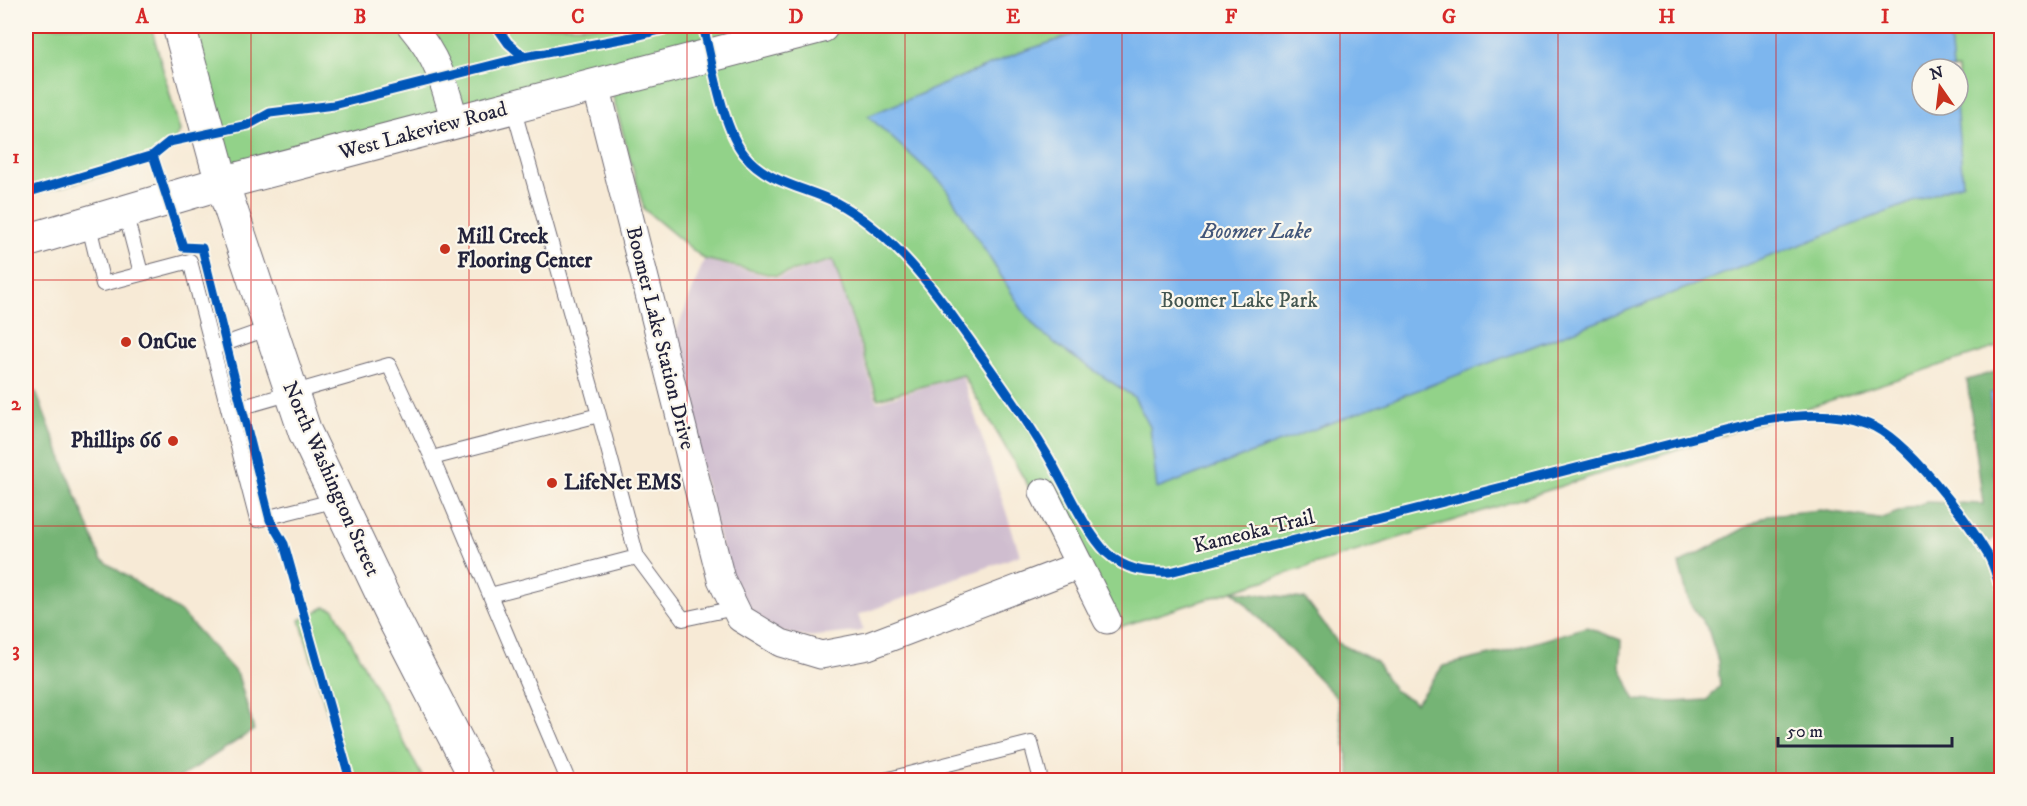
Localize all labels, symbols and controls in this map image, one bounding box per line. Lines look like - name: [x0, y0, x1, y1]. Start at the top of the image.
- text: A: [135, 5, 150, 30]
- text: B: [354, 5, 366, 30]
- text: C: [571, 5, 585, 30]
- text: D: [789, 5, 804, 30]
- text: E: [1006, 5, 1020, 30]
- text: F: [1225, 5, 1238, 30]
- text: G: [1442, 5, 1456, 30]
- text: H: [1659, 5, 1676, 30]
- text: I: [1881, 5, 1889, 30]
- north arrow: [1910, 57, 1970, 117]
- text: N: [1928, 62, 1945, 85]
- street label: West Lakeview Road: [335, 96, 510, 166]
- text: 1: [12, 145, 20, 170]
- water label: Boomer Lake: [1200, 218, 1312, 245]
- place label: Mill Creek Flooring Center: [457, 224, 593, 274]
- street label: Boomer Lake Station Drive: [620, 224, 700, 453]
- marker: Mill Creek Flooring Center: [438, 242, 452, 256]
- park label: Boomer Lake Park: [1160, 288, 1318, 314]
- place label: OnCue: [138, 329, 197, 355]
- marker: OnCue: [119, 335, 133, 349]
- street label: North Washington Street: [276, 377, 386, 581]
- text: 2: [11, 392, 22, 417]
- place label: Phillips 66: [70, 428, 162, 454]
- marker: Phillips 66: [166, 434, 180, 448]
- place label: LifeNet EMS: [564, 470, 682, 496]
- marker: LifeNet EMS: [545, 476, 559, 490]
- street label: Kameoka Trail: [1191, 504, 1318, 560]
- text: 3: [12, 638, 20, 663]
- scale bar: [1778, 710, 1952, 748]
- text: 50 m: [1787, 721, 1823, 743]

